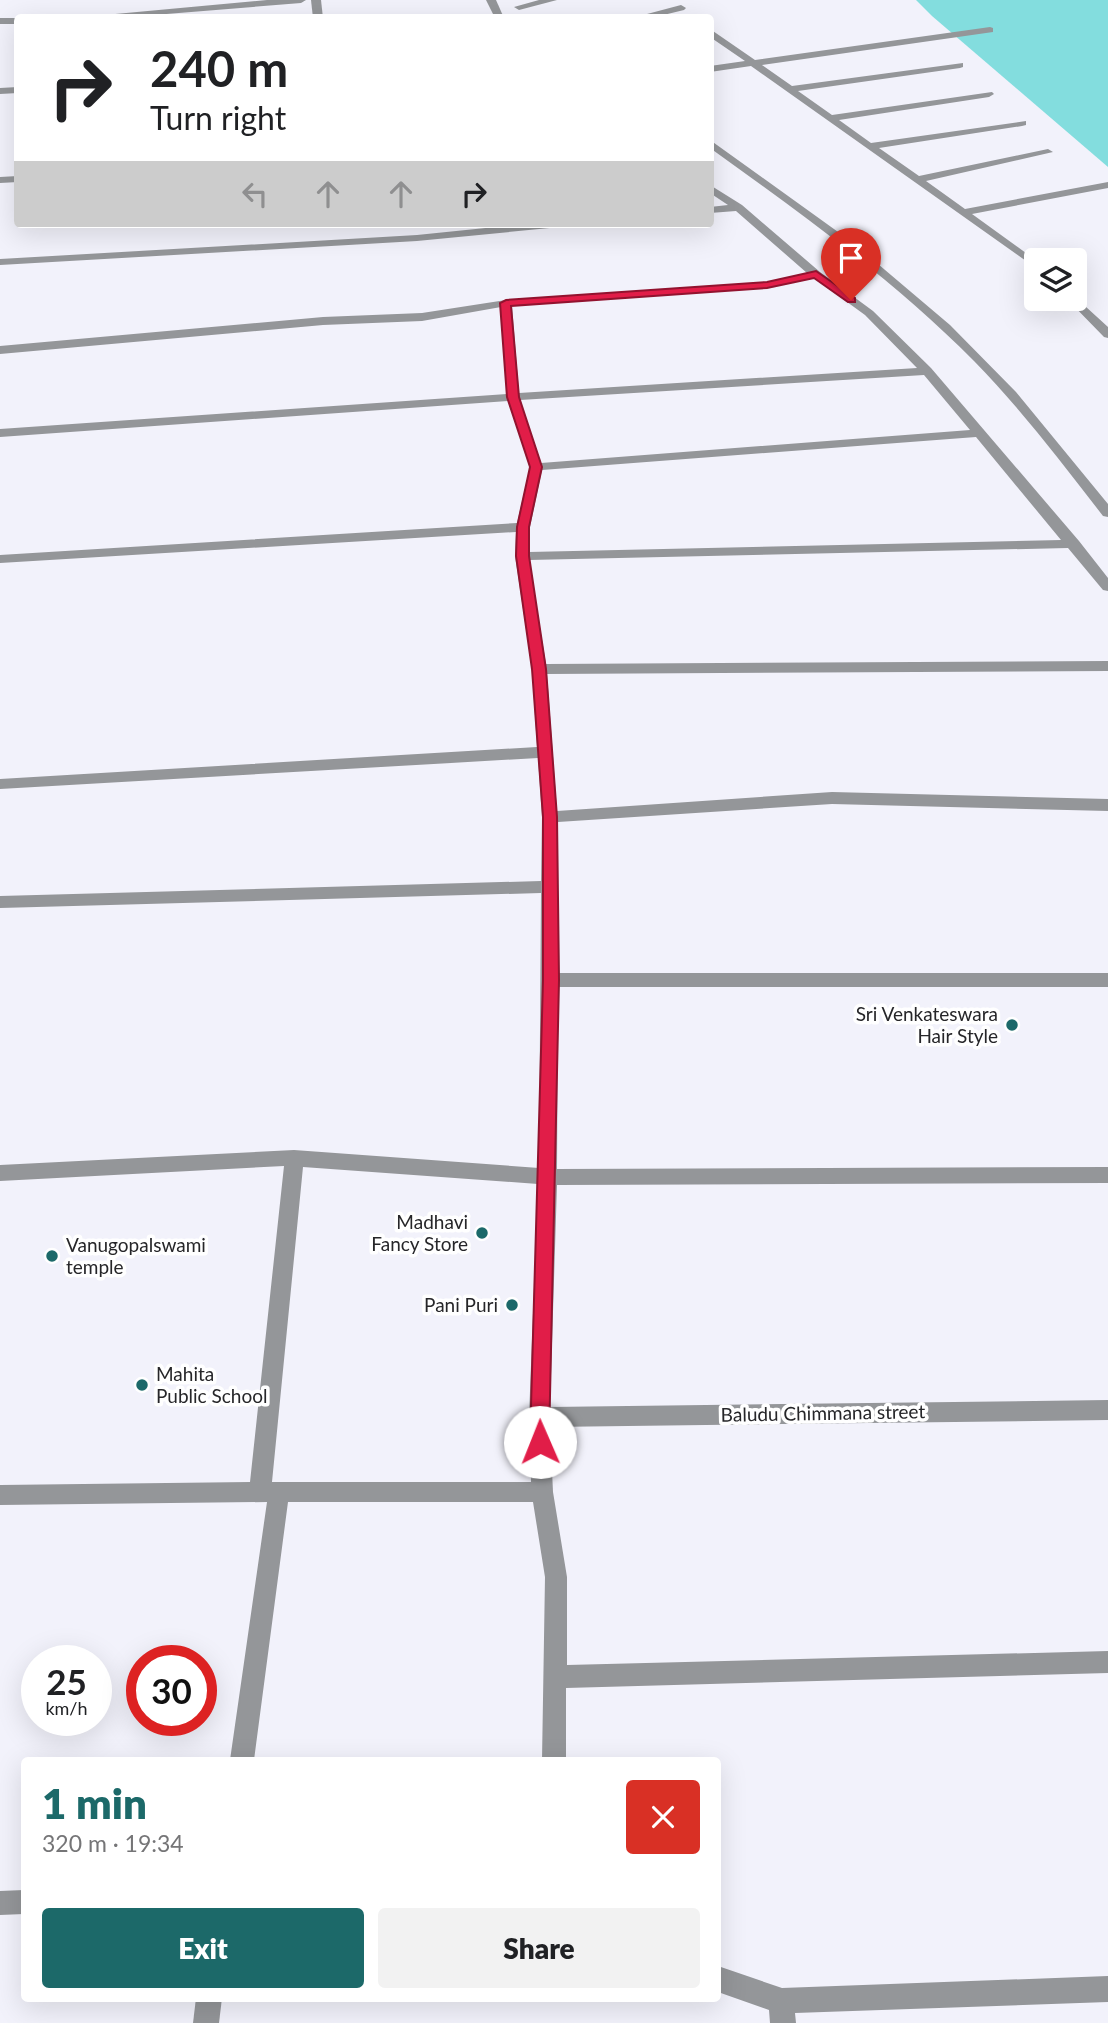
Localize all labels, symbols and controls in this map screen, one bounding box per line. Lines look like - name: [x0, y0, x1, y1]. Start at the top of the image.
- text: 240 m: [150, 39, 288, 97]
- icon: right: [35, 42, 126, 133]
- text: Turn right: [150, 98, 286, 137]
- icon: left: [236, 175, 274, 213]
- icon: ahead: [309, 175, 347, 213]
- icon: ahead: [382, 175, 420, 213]
- icon: right: [455, 175, 493, 213]
- pin: [821, 228, 881, 300]
- icon: arrive: [832, 239, 870, 277]
- map controls: [1024, 248, 1087, 311]
- button: layers: [1024, 248, 1087, 311]
- place label: Sri Venkateswara Hair Style: [856, 1002, 998, 1047]
- marker: Sri Venkateswara Hair Style: [1004, 1017, 1020, 1033]
- place label: Madhavi Fancy Store: [371, 1210, 468, 1255]
- marker: Madhavi Fancy Store: [474, 1225, 490, 1241]
- place label: Vanugopalswami temple: [66, 1233, 206, 1278]
- marker: Vanugopalswami temple: [44, 1248, 60, 1264]
- place label: Pani Puri: [424, 1293, 498, 1316]
- marker: Pani Puri: [504, 1297, 520, 1313]
- place label: Mahita Public School: [156, 1362, 268, 1407]
- marker: Mahita Public School: [134, 1377, 150, 1393]
- street label: Baludu Chimmana street: [721, 1399, 926, 1426]
- position arrow: [503, 1405, 577, 1479]
- speed limit sign: 30: [126, 1645, 217, 1736]
- text: 25: [46, 1660, 87, 1702]
- text: km/h: [45, 1697, 88, 1719]
- text: 1 min: [42, 1778, 147, 1828]
- button: close: [626, 1780, 700, 1854]
- text: 320 m · 19:34: [42, 1829, 184, 1857]
- button: Exit: [42, 1908, 364, 1988]
- button: Share: [378, 1908, 700, 1988]

